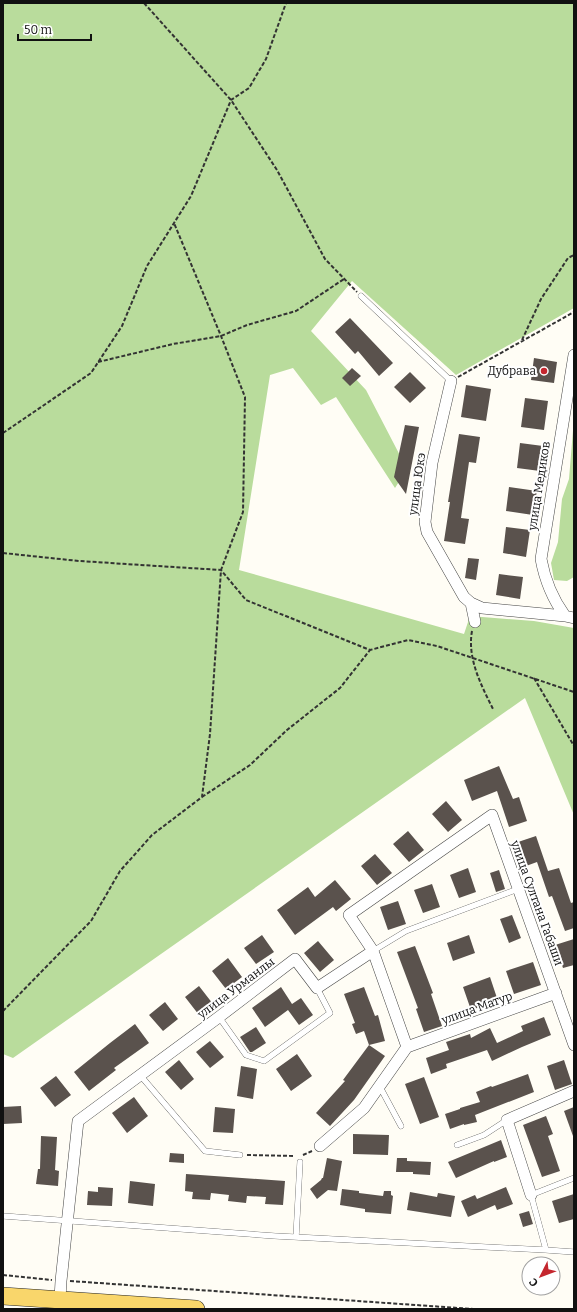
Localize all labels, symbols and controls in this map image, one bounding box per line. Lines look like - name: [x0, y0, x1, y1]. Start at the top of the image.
- scale bar: [18, 16, 91, 42]
- text: 50 m: [24, 23, 53, 37]
- place label: Дубрава: [488, 364, 536, 378]
- marker: Дубрава: [539, 366, 549, 376]
- street label: улица Медиков: [525, 440, 553, 533]
- street label: улица Юкэ: [406, 452, 428, 517]
- street label: улица Султана Габаши: [507, 838, 566, 968]
- street label: улица Урманлы: [194, 954, 278, 1022]
- street label: улица Матур: [439, 989, 514, 1028]
- north arrow: [521, 1256, 561, 1296]
- text: С: [527, 1275, 541, 1289]

